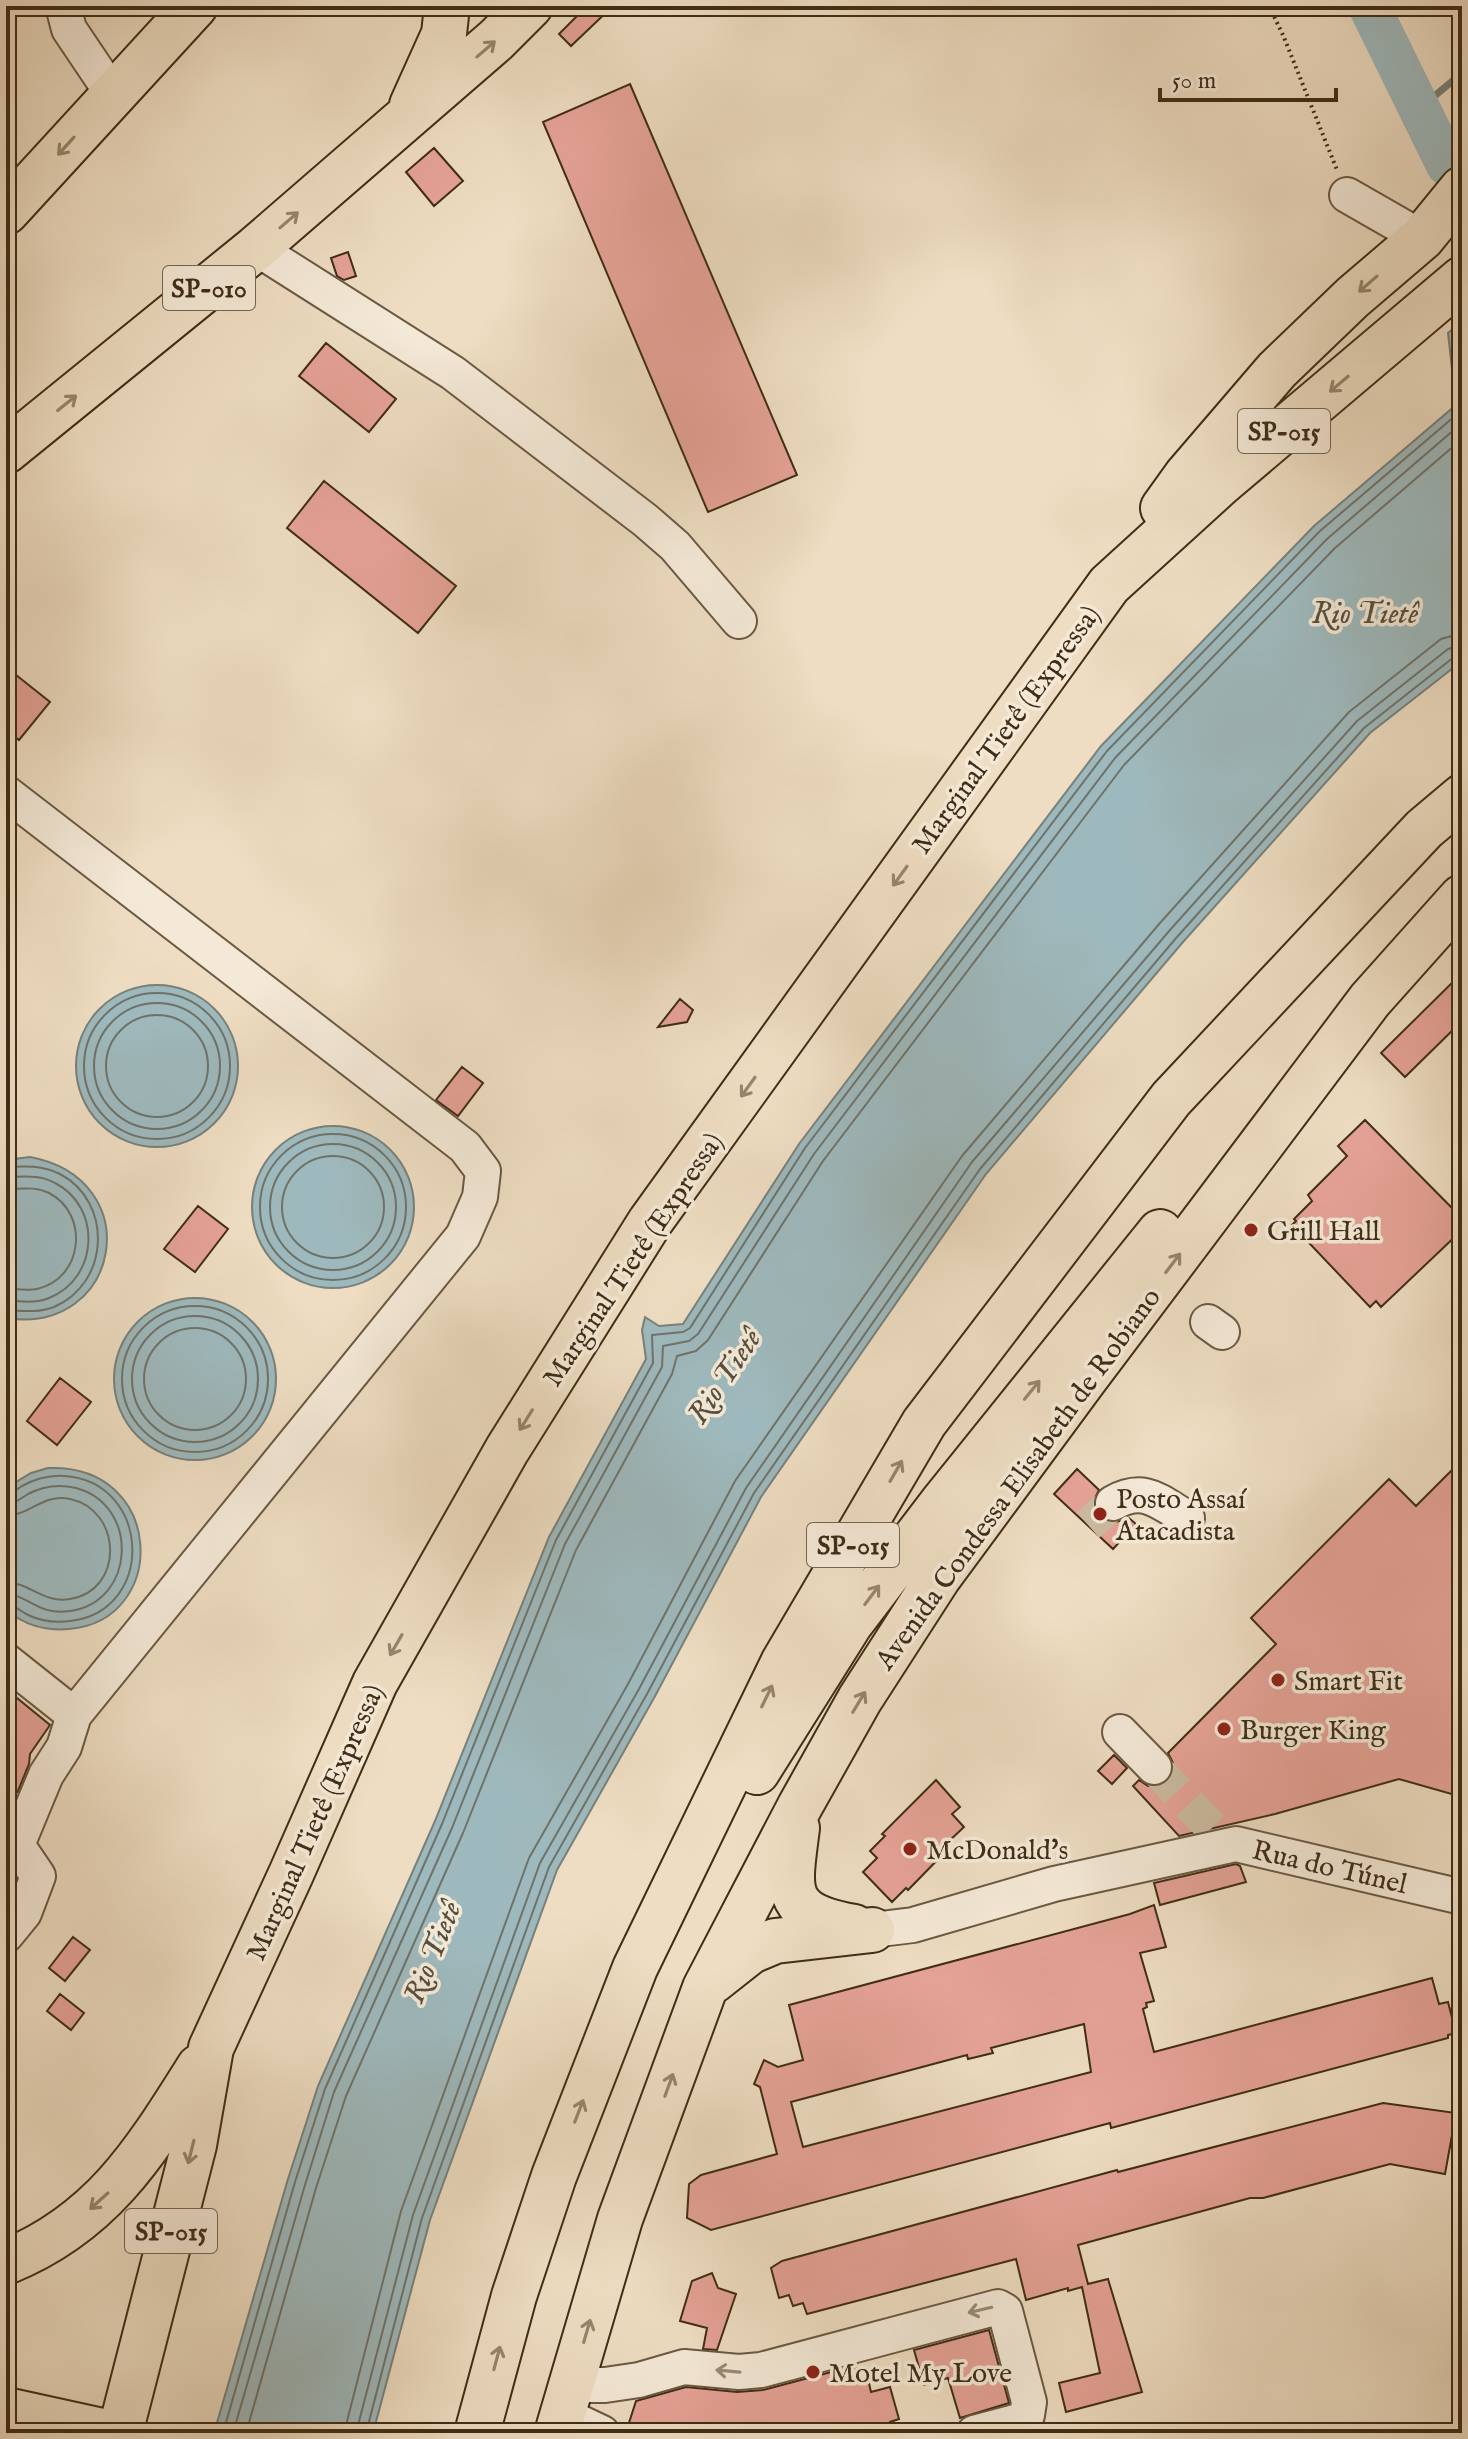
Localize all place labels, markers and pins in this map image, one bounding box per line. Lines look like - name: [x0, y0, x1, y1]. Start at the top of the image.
- place label: Grill Hall: [1267, 1215, 1380, 1250]
- marker: Grill Hall: [1242, 1221, 1260, 1239]
- place label: Posto Assaí Atacadista: [1115, 1483, 1247, 1550]
- marker: Posto Assaí Atacadista: [1091, 1505, 1109, 1523]
- place label: Smart Fit: [1294, 1665, 1403, 1700]
- marker: Smart Fit: [1269, 1671, 1287, 1689]
- place label: Burger King: [1240, 1714, 1386, 1749]
- marker: Burger King: [1215, 1720, 1233, 1738]
- place label: McDonald's: [926, 1834, 1068, 1869]
- marker: McDonald's: [901, 1840, 919, 1858]
- place label: Motel My Love: [829, 2357, 1012, 2392]
- marker: Motel My Love: [804, 2363, 822, 2381]

